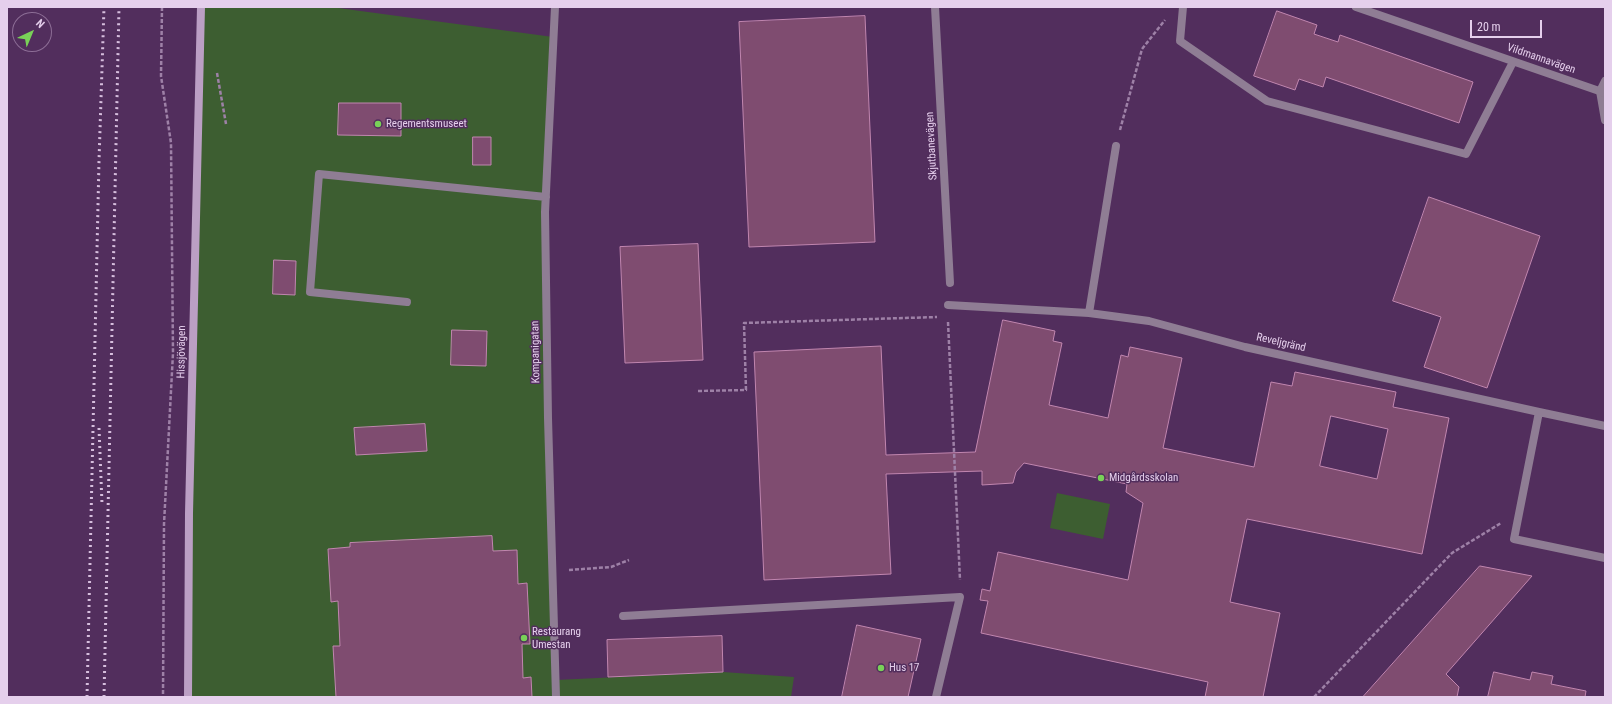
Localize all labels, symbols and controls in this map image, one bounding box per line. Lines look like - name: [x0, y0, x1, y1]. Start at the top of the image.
- north arrow: [12, 12, 52, 52]
- scale bar: [1472, 12, 1544, 38]
- text: N: [33, 17, 47, 31]
- text: 20 m: [1477, 20, 1501, 34]
- street label: Vildmannavägen: [1505, 41, 1577, 77]
- street label: Skjutbanevägen: [924, 111, 940, 181]
- place label: Regementsmuseet: [386, 117, 467, 131]
- marker: Regementsmuseet: [373, 119, 383, 129]
- street label: Kompanigatan: [529, 321, 543, 383]
- street label: Hissjövägen: [175, 325, 189, 379]
- street label: Reveljgränd: [1255, 331, 1307, 355]
- place label: Midgårdsskolan: [1109, 471, 1178, 485]
- marker: Midgårdsskolan: [1096, 473, 1106, 483]
- place label: Restaurang Umestan: [532, 625, 581, 651]
- marker: Restaurang Umestan: [519, 633, 529, 643]
- place label: Hus 17: [889, 661, 920, 675]
- marker: Hus 17: [876, 663, 886, 673]

